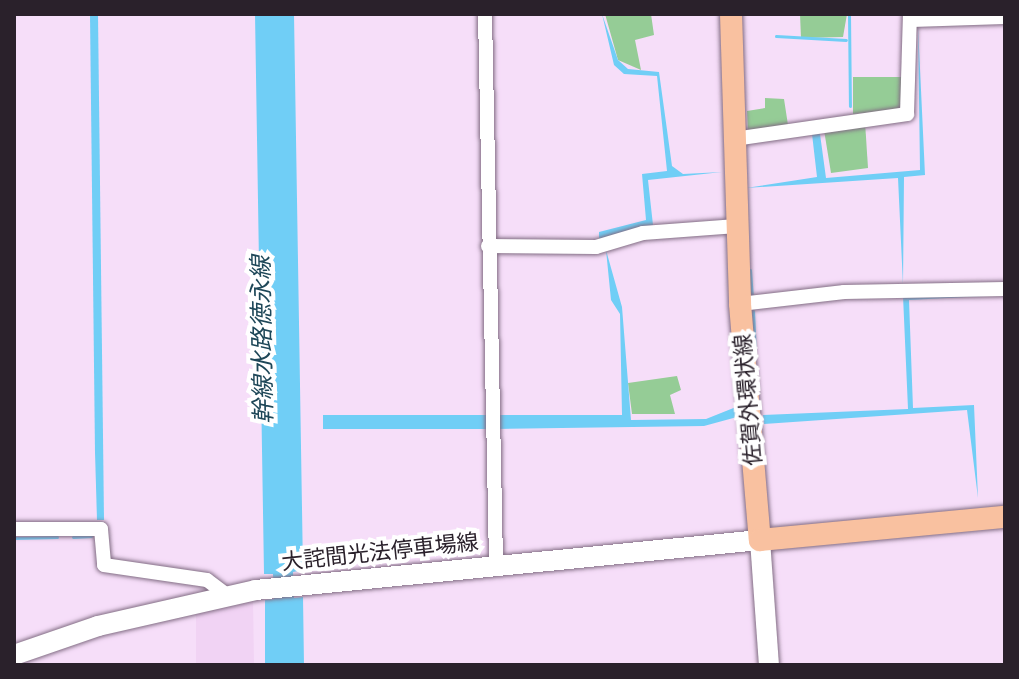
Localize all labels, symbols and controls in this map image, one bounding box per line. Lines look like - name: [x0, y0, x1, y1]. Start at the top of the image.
- water label: 幹線水路徳永線: [246, 256, 278, 424]
- street label: 佐賀外環状線: [729, 333, 767, 467]
- street label: 大詫間光法停車場線: [280, 529, 480, 575]

